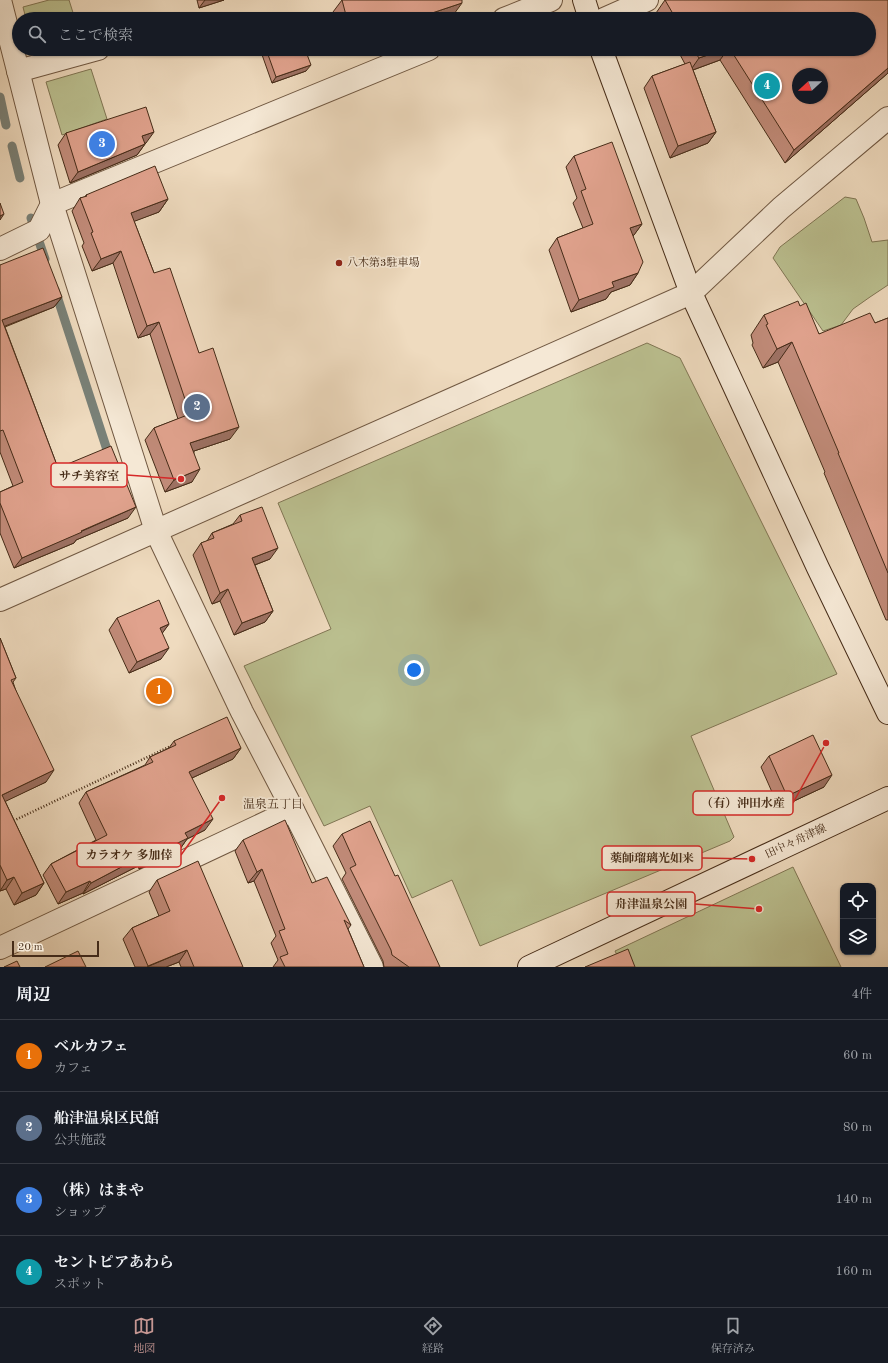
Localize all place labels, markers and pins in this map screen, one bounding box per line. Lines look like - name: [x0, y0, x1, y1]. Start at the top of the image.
- pin: 4: [754, 71, 780, 101]
- pin: 3: [89, 129, 115, 159]
- place label: 八木第3駐車場: [347, 256, 419, 269]
- marker: 八木第3駐車場: [334, 258, 344, 268]
- pin: 2: [184, 392, 210, 422]
- callout: サチ美容室: [51, 463, 127, 487]
- pin: 1: [146, 676, 172, 706]
- callout: （有）沖田水産: [693, 791, 793, 815]
- callout: カラオケ 多加倖: [77, 843, 181, 867]
- callout: 薬師瑠璃光如来: [602, 846, 702, 870]
- callout: 舟津温泉公園: [607, 892, 695, 916]

